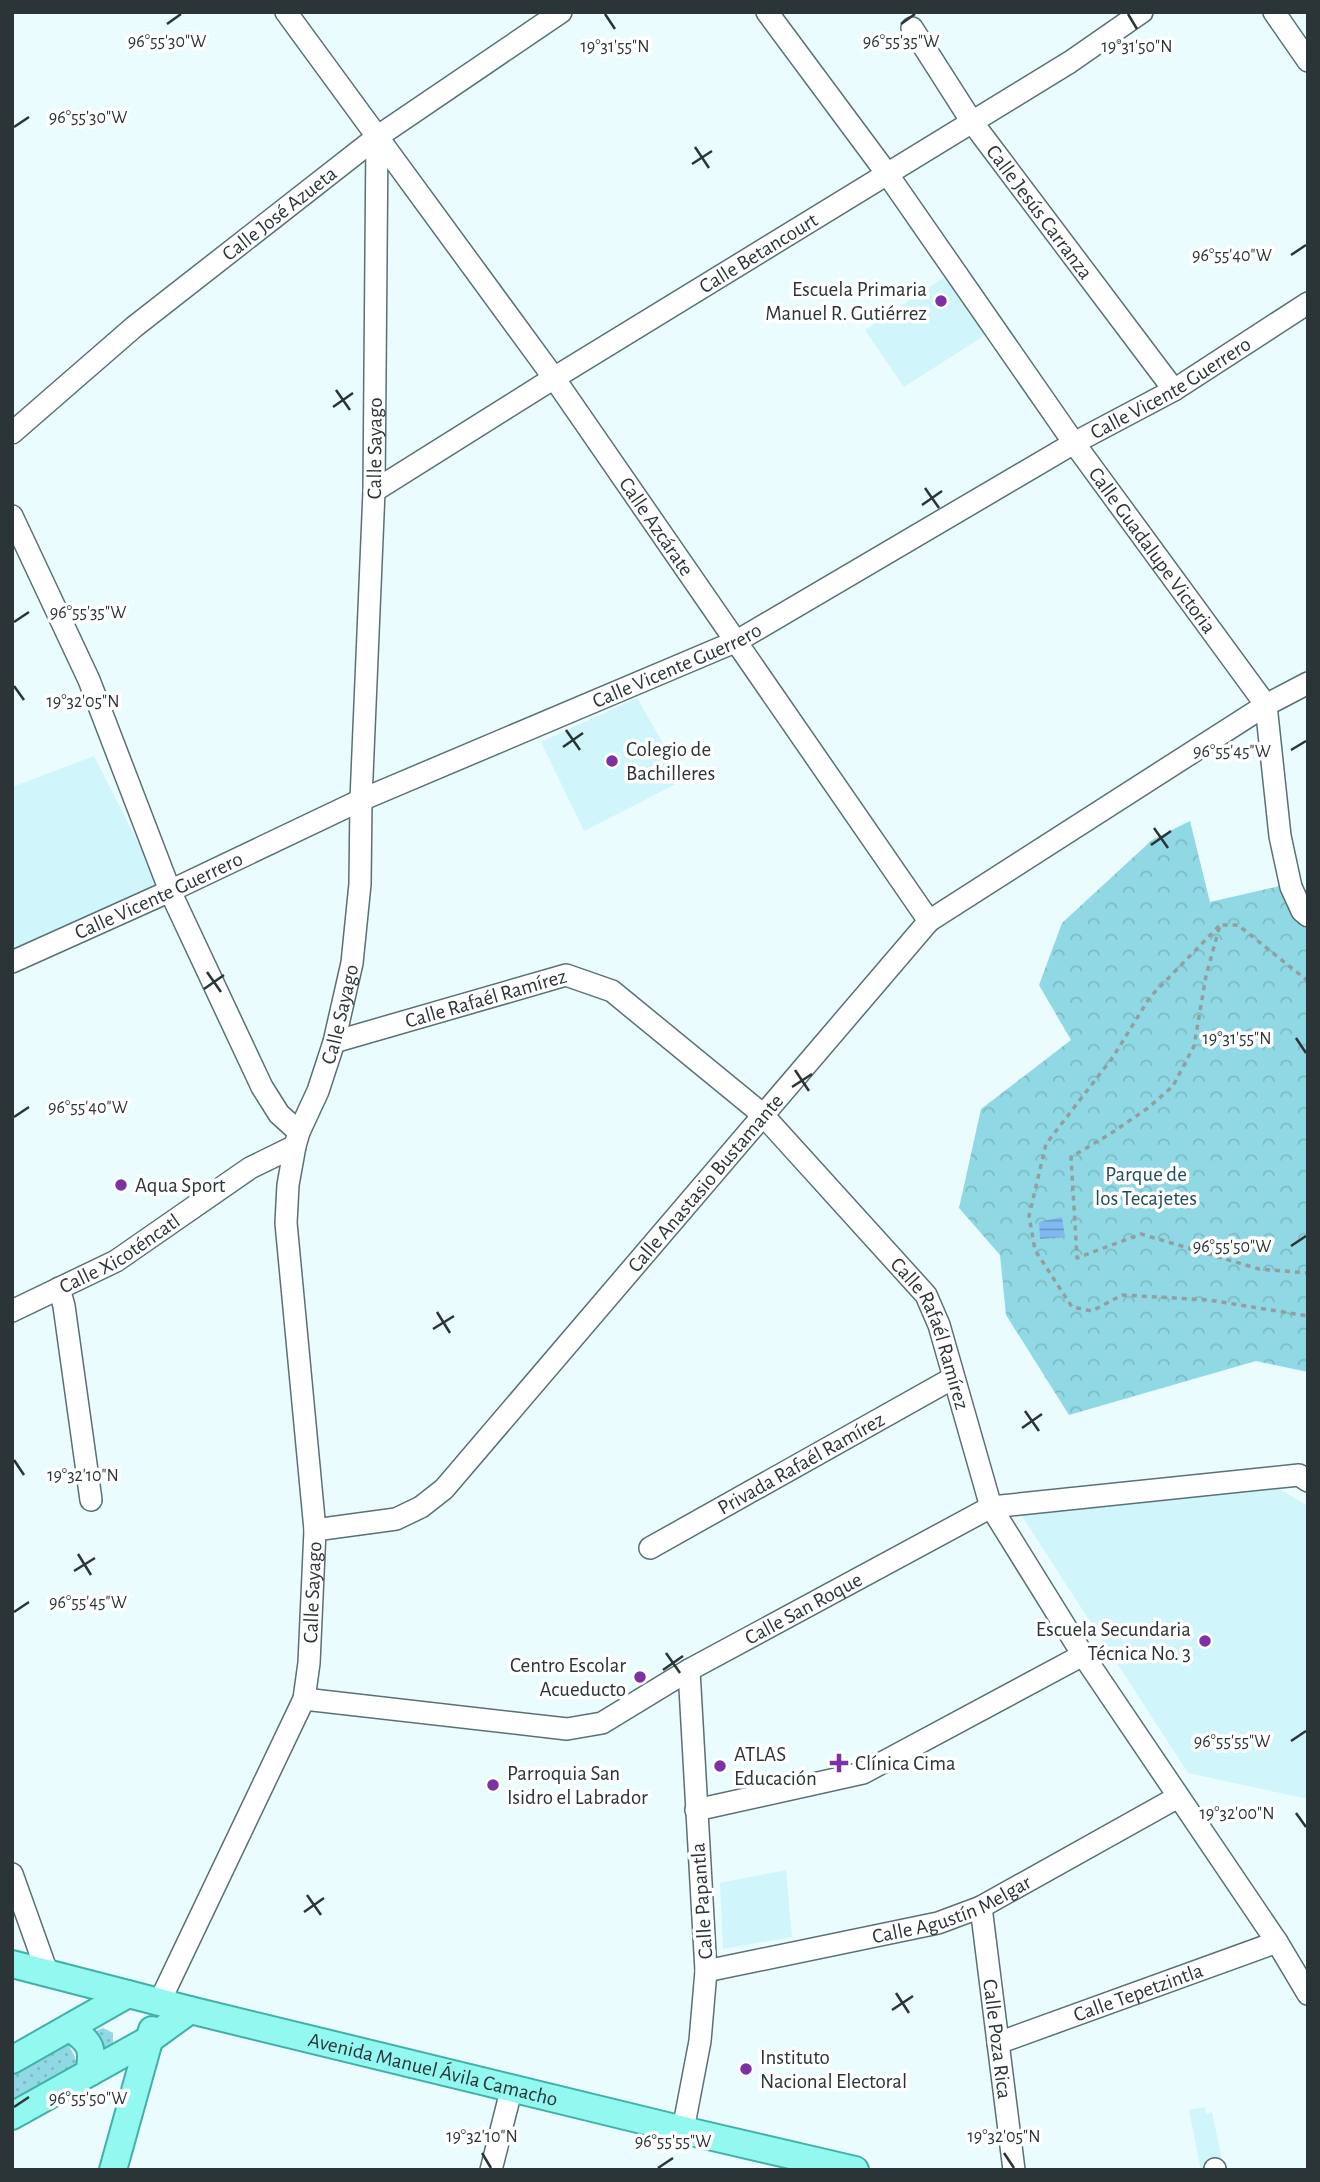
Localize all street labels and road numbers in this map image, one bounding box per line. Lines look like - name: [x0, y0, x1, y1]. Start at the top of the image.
- street label: Calle Jesús Carranza: [983, 141, 1097, 283]
- street label: Calle José Azueta: [218, 162, 341, 265]
- street label: Calle Betancourt: [695, 209, 821, 297]
- street label: Calle Vicente Guerrero: [1087, 333, 1254, 443]
- street label: Calle Sayago: [363, 397, 385, 500]
- street label: Calle Guadalupe Victoria: [1085, 463, 1220, 637]
- street label: Calle Azcárate: [615, 473, 698, 579]
- street label: Calle Vicente Guerrero: [589, 619, 765, 711]
- street label: Calle Vicente Guerrero: [71, 848, 246, 943]
- street label: Calle Sayago: [317, 962, 362, 1067]
- street label: Calle Rafaél Ramírez: [403, 965, 569, 1031]
- street label: Calle Anastasio Bustamante: [624, 1090, 787, 1276]
- street label: Calle Xicoténcatl: [56, 1210, 184, 1297]
- street label: Calle Rafaél Ramírez: [887, 1253, 973, 1412]
- street label: Privada Rafaél Ramírez: [714, 1408, 888, 1518]
- street label: Calle Sayago: [299, 1541, 325, 1644]
- street label: Calle San Roque: [741, 1568, 865, 1648]
- street label: Calle Papantla: [687, 1842, 717, 1960]
- street label: Calle Agustín Melgar: [870, 1871, 1035, 1947]
- street label: Calle Tepetzintla: [1071, 1959, 1206, 2025]
- street label: Calle Poza Rica: [980, 1978, 1016, 2100]
- street label: Avenida Manuel Ávila Camacho: [306, 2029, 560, 2110]

